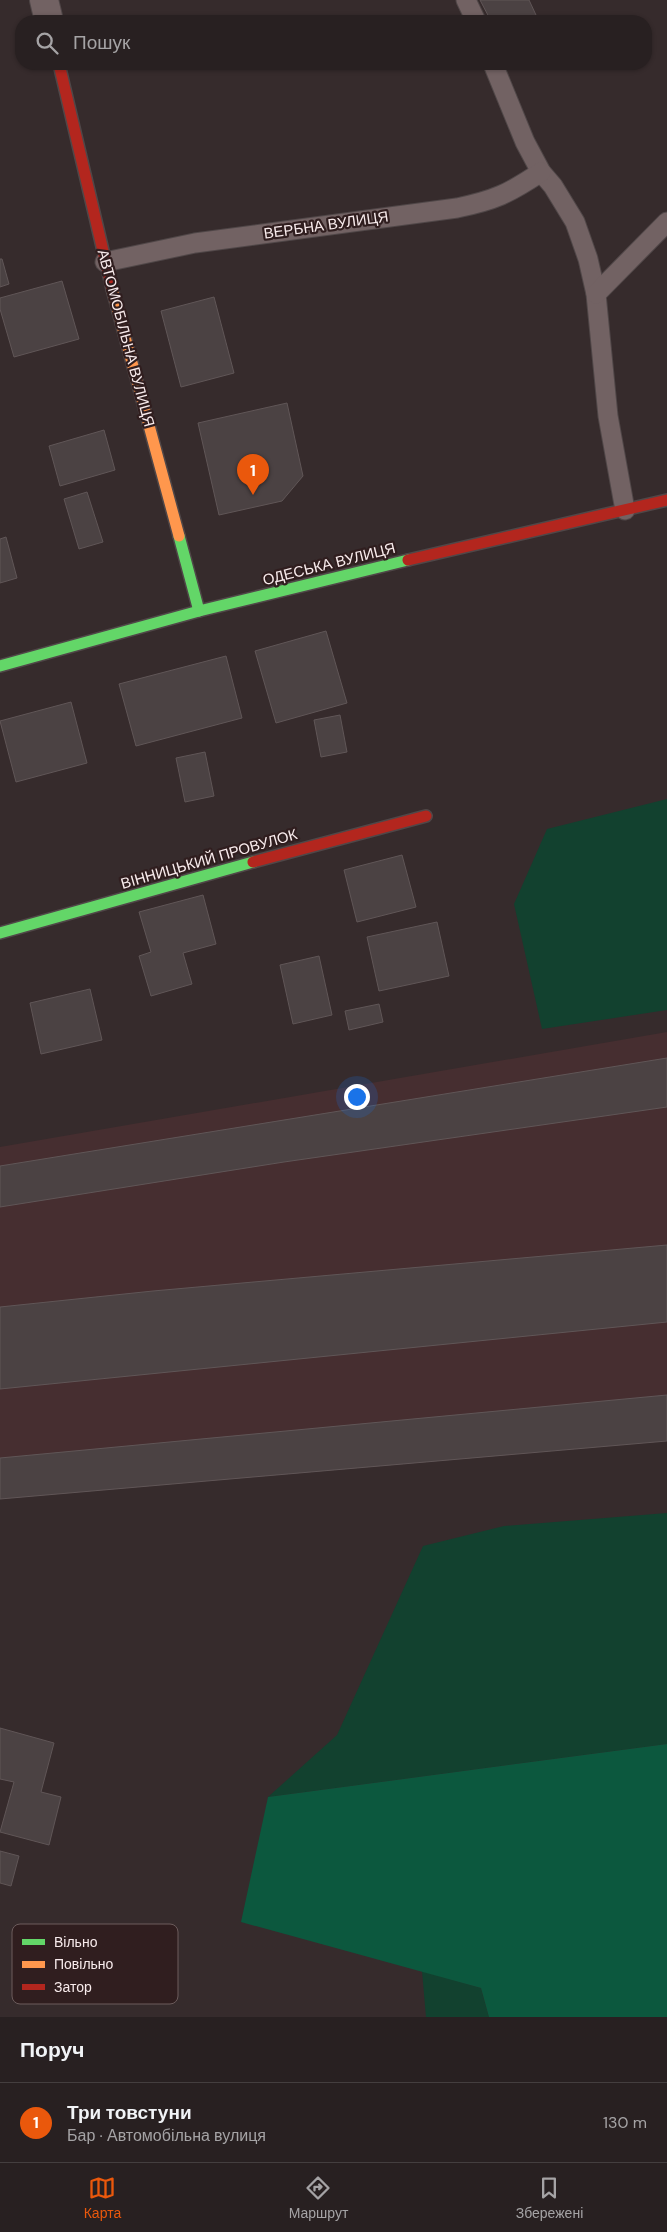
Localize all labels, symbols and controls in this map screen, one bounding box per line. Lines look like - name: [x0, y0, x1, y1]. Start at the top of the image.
- search box: [15, 15, 652, 70]
- icon: search: [33, 29, 61, 57]
- text: Пошук: [73, 30, 130, 55]
- street label: ВЕРБНА ВУЛИЦЯ: [262, 206, 390, 244]
- street label: АВТОМОБІЛЬНА ВУЛИЦЯ: [93, 247, 159, 429]
- pin: 1: [237, 454, 269, 495]
- street label: ОДЕСЬКА ВУЛИЦЯ: [261, 538, 397, 590]
- street label: ВІННИЦЬКИЙ ПРОВУЛОК: [118, 824, 300, 894]
- your location: [344, 1084, 370, 1110]
- legend: [12, 1924, 178, 2004]
- text: Вільно: [54, 1933, 98, 1951]
- text: Повільно: [54, 1955, 114, 1973]
- text: Затор: [54, 1978, 92, 1996]
- text: Поруч: [20, 2036, 84, 2064]
- text: Три товстуни: [67, 2100, 192, 2125]
- text: 1: [33, 2112, 39, 2133]
- text: 130 m: [603, 2112, 647, 2133]
- text: Бар · Автомобільна вулиця: [67, 2125, 266, 2146]
- tab: Карта: [84, 2174, 121, 2222]
- tab: Маршрут: [289, 2174, 348, 2222]
- tab: Збережені: [516, 2174, 583, 2222]

